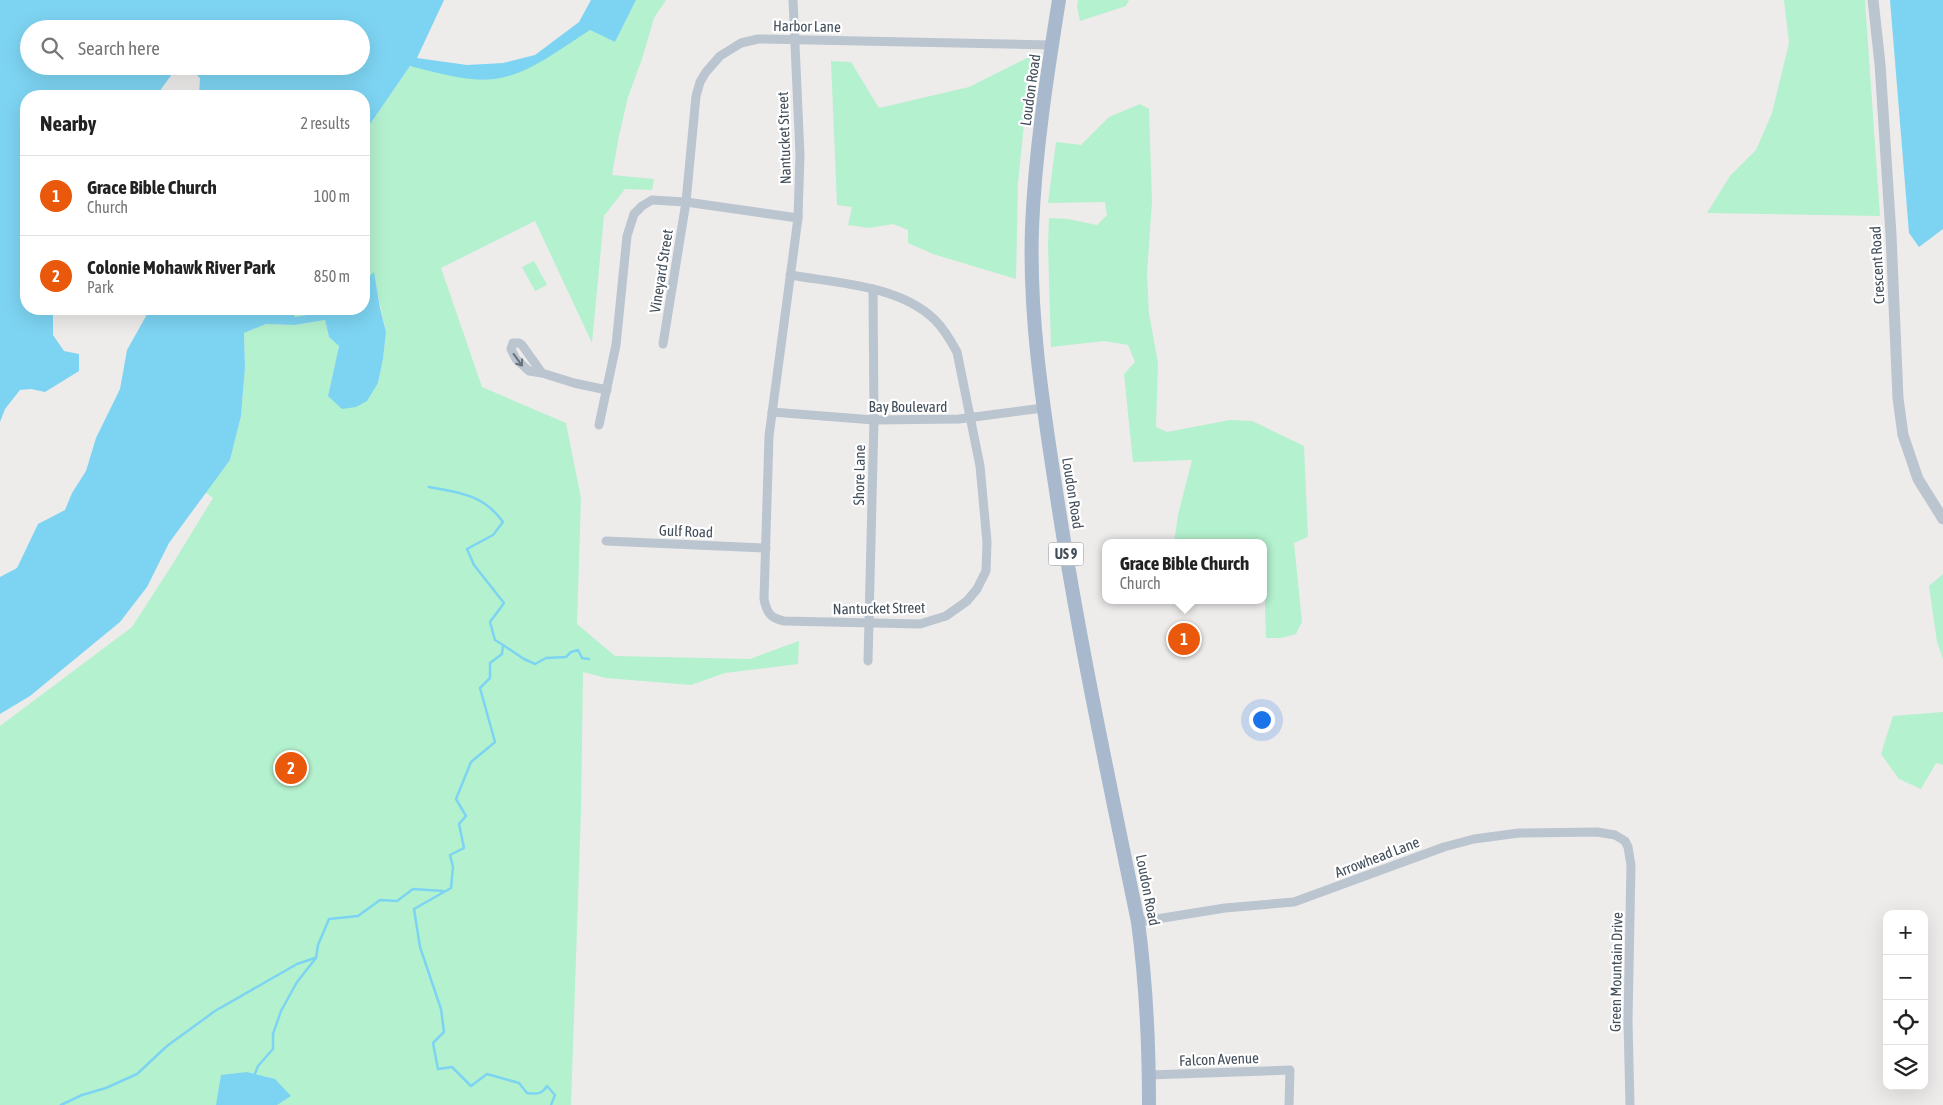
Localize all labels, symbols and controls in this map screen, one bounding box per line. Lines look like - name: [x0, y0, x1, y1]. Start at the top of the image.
- street label: Harbor Lane: [773, 17, 841, 35]
- search box: [20, 20, 370, 75]
- icon: search: [38, 34, 66, 62]
- text: Search here: [78, 37, 160, 59]
- street label: Loudon Road: [1017, 53, 1043, 127]
- street label: Nantucket Street: [774, 91, 794, 185]
- text: Nearby: [40, 111, 96, 135]
- text: 2 results: [300, 114, 350, 132]
- text: Grace Bible Church: [87, 176, 217, 198]
- text: 1: [52, 187, 60, 205]
- text: 100 m: [314, 187, 350, 205]
- text: Church: [87, 198, 128, 216]
- street label: Crescent Road: [1866, 226, 1888, 304]
- street label: Vineyard Street: [646, 228, 676, 314]
- text: Colonie Mohawk River Park: [87, 256, 275, 278]
- text: 2: [52, 267, 60, 285]
- text: 850 m: [314, 267, 350, 285]
- text: Park: [87, 278, 114, 296]
- one-way arrow: [513, 353, 523, 367]
- street label: Bay Boulevard: [869, 398, 947, 415]
- street label: Shore Lane: [850, 444, 868, 506]
- street label: Loudon Road: [1059, 456, 1087, 530]
- street label: Gulf Road: [659, 522, 713, 540]
- popup: [1102, 539, 1267, 604]
- road number: US 9: [1048, 542, 1084, 566]
- text: Grace Bible Church: [1120, 552, 1249, 574]
- text: Church: [1120, 574, 1161, 592]
- street label: Nantucket Street: [833, 599, 925, 617]
- pin: 1: [1168, 620, 1200, 658]
- your location: [1249, 707, 1275, 733]
- pin: 2: [275, 749, 307, 787]
- street label: Arrowhead Lane: [1332, 833, 1422, 881]
- street label: Loudon Road: [1133, 853, 1163, 927]
- map controls: [1883, 910, 1928, 1090]
- button: +: [1883, 910, 1928, 955]
- street label: Green Mountain Drive: [1606, 912, 1626, 1032]
- button: −: [1883, 955, 1928, 1000]
- button: locate: [1883, 1000, 1928, 1045]
- button: layers: [1883, 1045, 1928, 1090]
- street label: Falcon Avenue: [1179, 1049, 1259, 1069]

